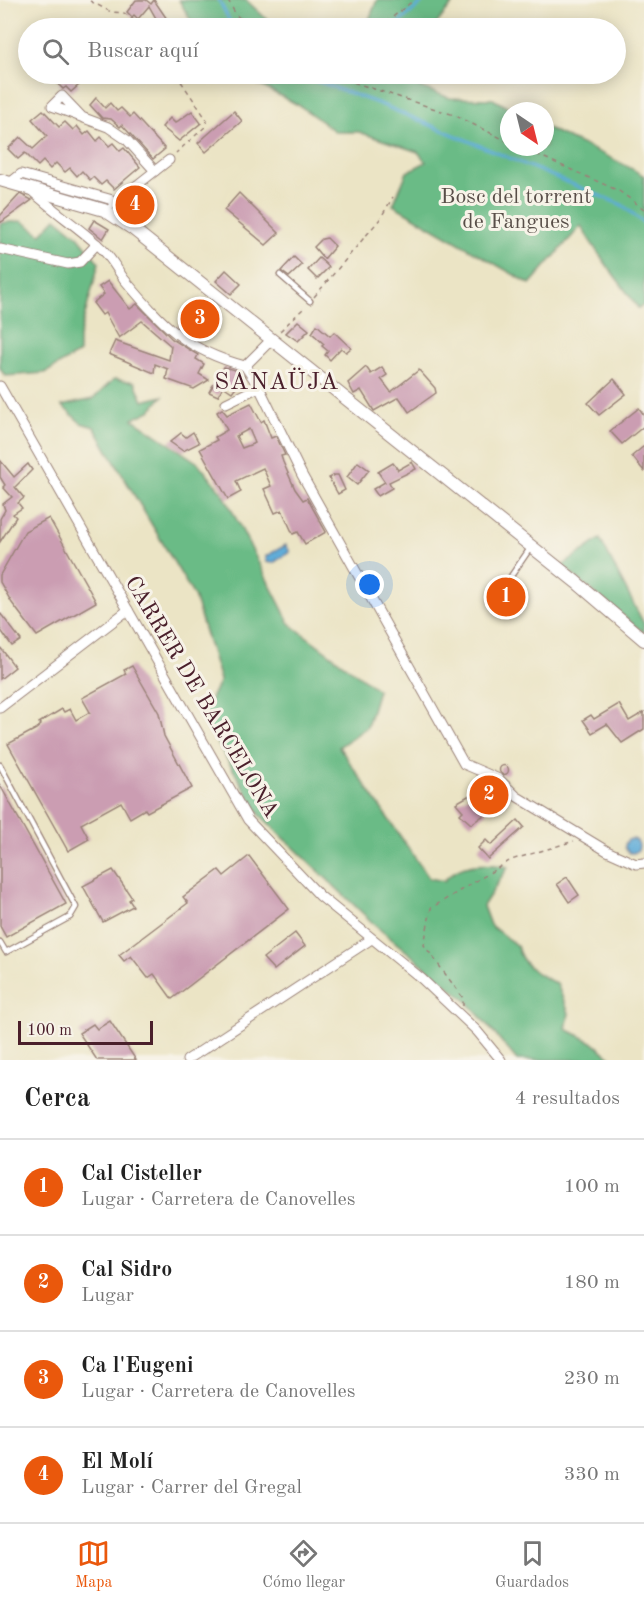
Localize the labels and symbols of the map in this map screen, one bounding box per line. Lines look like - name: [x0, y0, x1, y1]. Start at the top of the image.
- north arrow: [500, 102, 554, 156]
- pin: 4: [116, 182, 154, 228]
- park label: Bosc del torrent de Fangues: [440, 186, 592, 233]
- pin: 3: [180, 296, 220, 342]
- district label: SANAÜJA: [214, 367, 340, 395]
- your location: [355, 570, 384, 599]
- street label: CARRER DE BARCELONA: [120, 572, 282, 822]
- pin: 1: [486, 574, 526, 620]
- pin: 2: [470, 772, 508, 818]
- scale bar: [18, 1018, 153, 1046]

